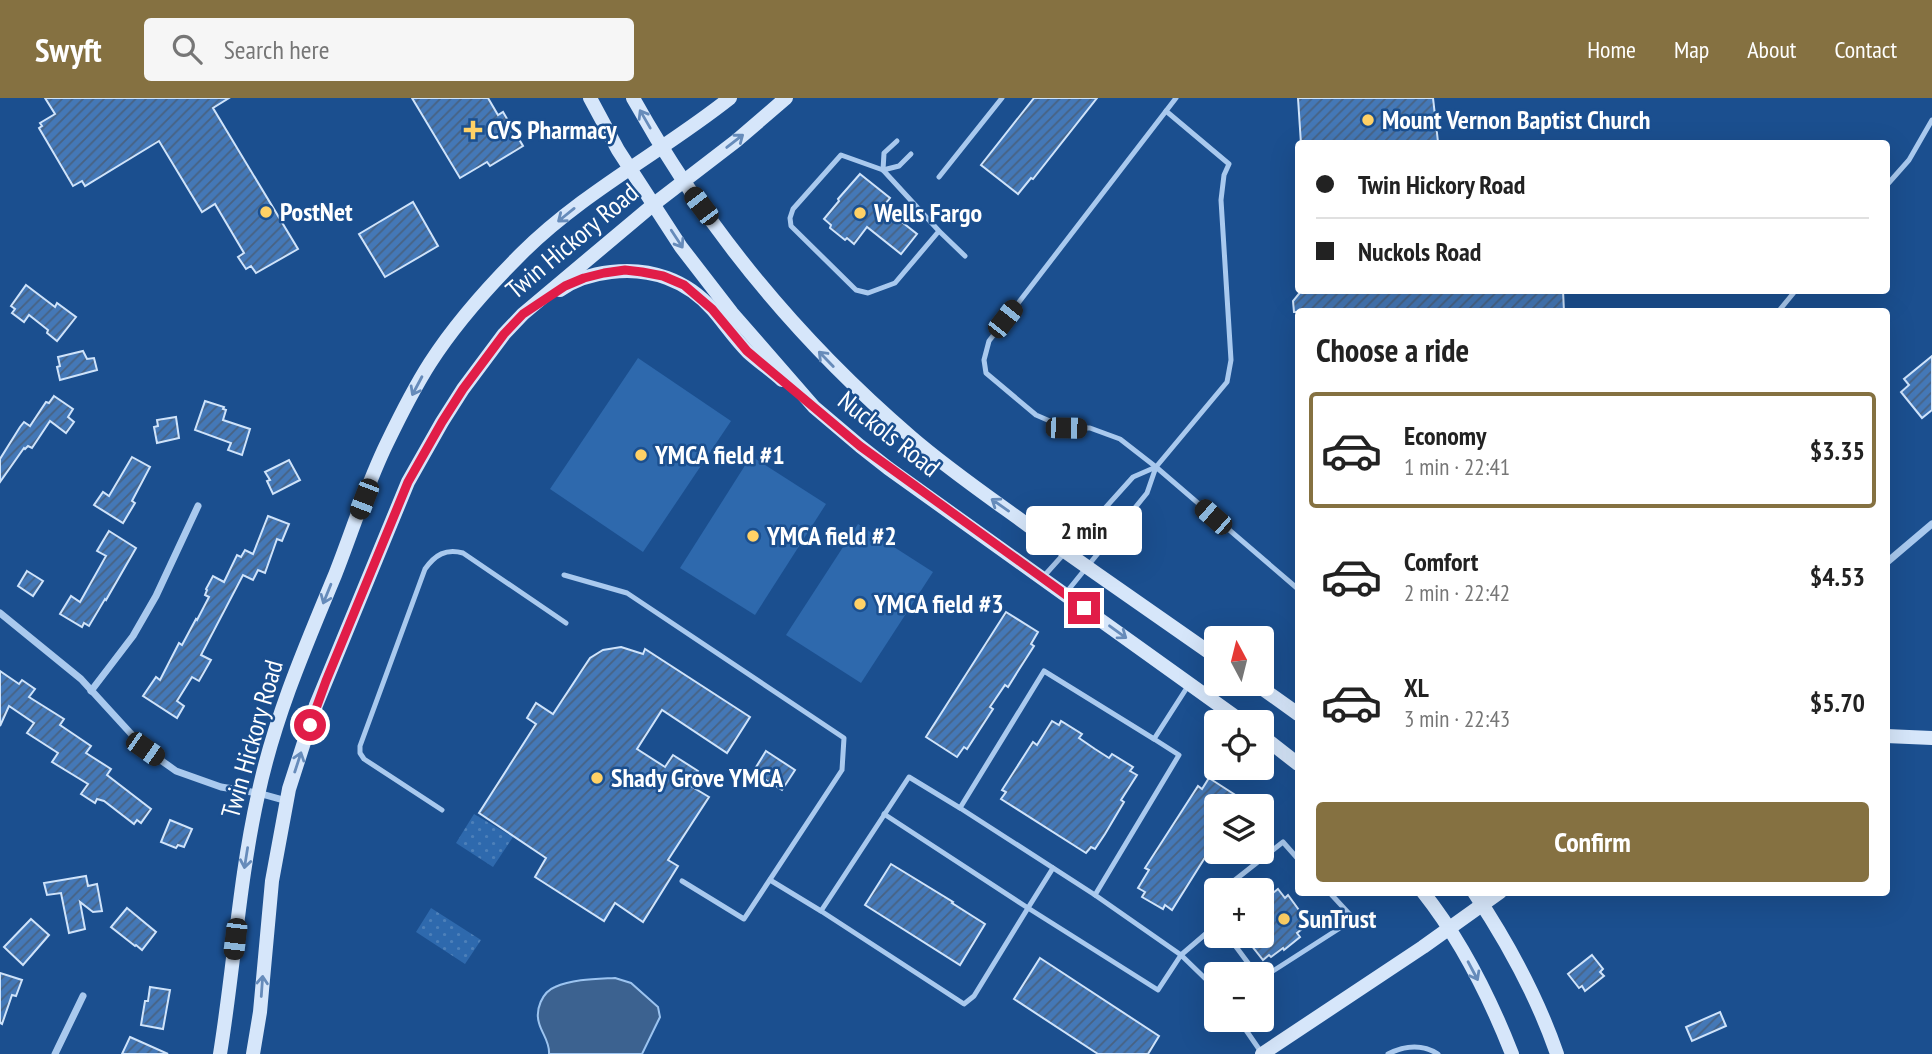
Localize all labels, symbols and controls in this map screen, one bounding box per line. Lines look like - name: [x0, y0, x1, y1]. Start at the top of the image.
- search box: [144, 18, 634, 81]
- text: Swyft: [35, 28, 102, 71]
- icon: search: [168, 30, 206, 68]
- text: Search here: [224, 33, 329, 66]
- text: Home: [1587, 34, 1636, 65]
- text: Map: [1674, 34, 1709, 65]
- text: About: [1747, 34, 1796, 65]
- text: Contact: [1834, 34, 1897, 65]
- place label: Mount Vernon Baptist Church: [1382, 103, 1651, 136]
- one-way arrow: [638, 110, 652, 130]
- marker: Mount Vernon Baptist Church: [1360, 112, 1376, 128]
- place label: CVS Pharmacy: [487, 113, 617, 146]
- marker: CVS Pharmacy: [465, 122, 481, 138]
- one-way arrow: [726, 134, 744, 149]
- text: Twin Hickory Road: [1358, 168, 1525, 201]
- street label: Twin Hickory Road: [499, 176, 645, 306]
- car: [680, 183, 723, 229]
- place label: PostNet: [280, 195, 353, 228]
- place label: Wells Fargo: [873, 196, 982, 229]
- marker: PostNet: [258, 204, 274, 220]
- marker: Wells Fargo: [852, 205, 868, 221]
- one-way arrow: [557, 207, 575, 223]
- one-way arrow: [670, 229, 684, 249]
- text: Nuckols Road: [1358, 235, 1481, 268]
- car: [984, 296, 1027, 342]
- text: Choose a ride: [1316, 329, 1469, 371]
- one-way arrow: [818, 350, 835, 367]
- one-way arrow: [410, 375, 424, 395]
- street label: Nuckols Road: [832, 384, 947, 484]
- car: [1045, 417, 1088, 439]
- icon: car: [1320, 419, 1383, 482]
- text: Economy: [1404, 419, 1486, 452]
- text: $3.35: [1810, 434, 1865, 467]
- place label: YMCA field #1: [654, 438, 785, 471]
- marker: YMCA field #1: [633, 447, 649, 463]
- text: 1 min · 22:41: [1404, 452, 1510, 481]
- car: [347, 476, 382, 522]
- car: [1191, 495, 1236, 539]
- one-way arrow: [991, 498, 1010, 512]
- callout: 2 min: [1026, 506, 1142, 556]
- text: 2 min: [1061, 516, 1107, 545]
- place label: YMCA field #2: [766, 519, 897, 552]
- marker: YMCA field #2: [745, 528, 761, 544]
- icon: car: [1320, 545, 1383, 608]
- text: Comfort: [1404, 545, 1478, 578]
- text: $4.53: [1810, 560, 1865, 593]
- text: 2 min · 22:42: [1404, 578, 1510, 607]
- one-way arrow: [320, 583, 333, 604]
- place label: YMCA field #3: [873, 587, 1004, 620]
- route end: [1068, 592, 1100, 624]
- marker: YMCA field #3: [852, 596, 868, 612]
- one-way arrow: [1108, 625, 1127, 639]
- north arrow: [1204, 626, 1274, 696]
- map controls: [1204, 626, 1274, 1032]
- street label: Twin Hickory Road: [213, 656, 290, 822]
- icon: car: [1320, 671, 1383, 734]
- text: XL: [1404, 671, 1429, 704]
- text: $5.70: [1810, 686, 1865, 719]
- text: 3 min · 22:43: [1404, 704, 1510, 733]
- route start: [294, 709, 326, 741]
- button: locate: [1204, 710, 1274, 780]
- car: [122, 728, 169, 770]
- one-way arrow: [293, 752, 305, 774]
- place label: Shady Grove YMCA: [611, 761, 784, 794]
- marker: Shady Grove YMCA: [589, 770, 605, 786]
- button: layers: [1204, 794, 1274, 864]
- button: Confirm: [1316, 802, 1869, 882]
- one-way arrow: [239, 846, 252, 868]
- button: +: [1204, 878, 1274, 948]
- place label: SunTrust: [1298, 902, 1377, 935]
- marker: SunTrust: [1276, 911, 1292, 927]
- car: [223, 917, 248, 961]
- one-way arrow: [1466, 960, 1480, 980]
- button: −: [1204, 962, 1274, 1032]
- one-way arrow: [256, 976, 269, 998]

